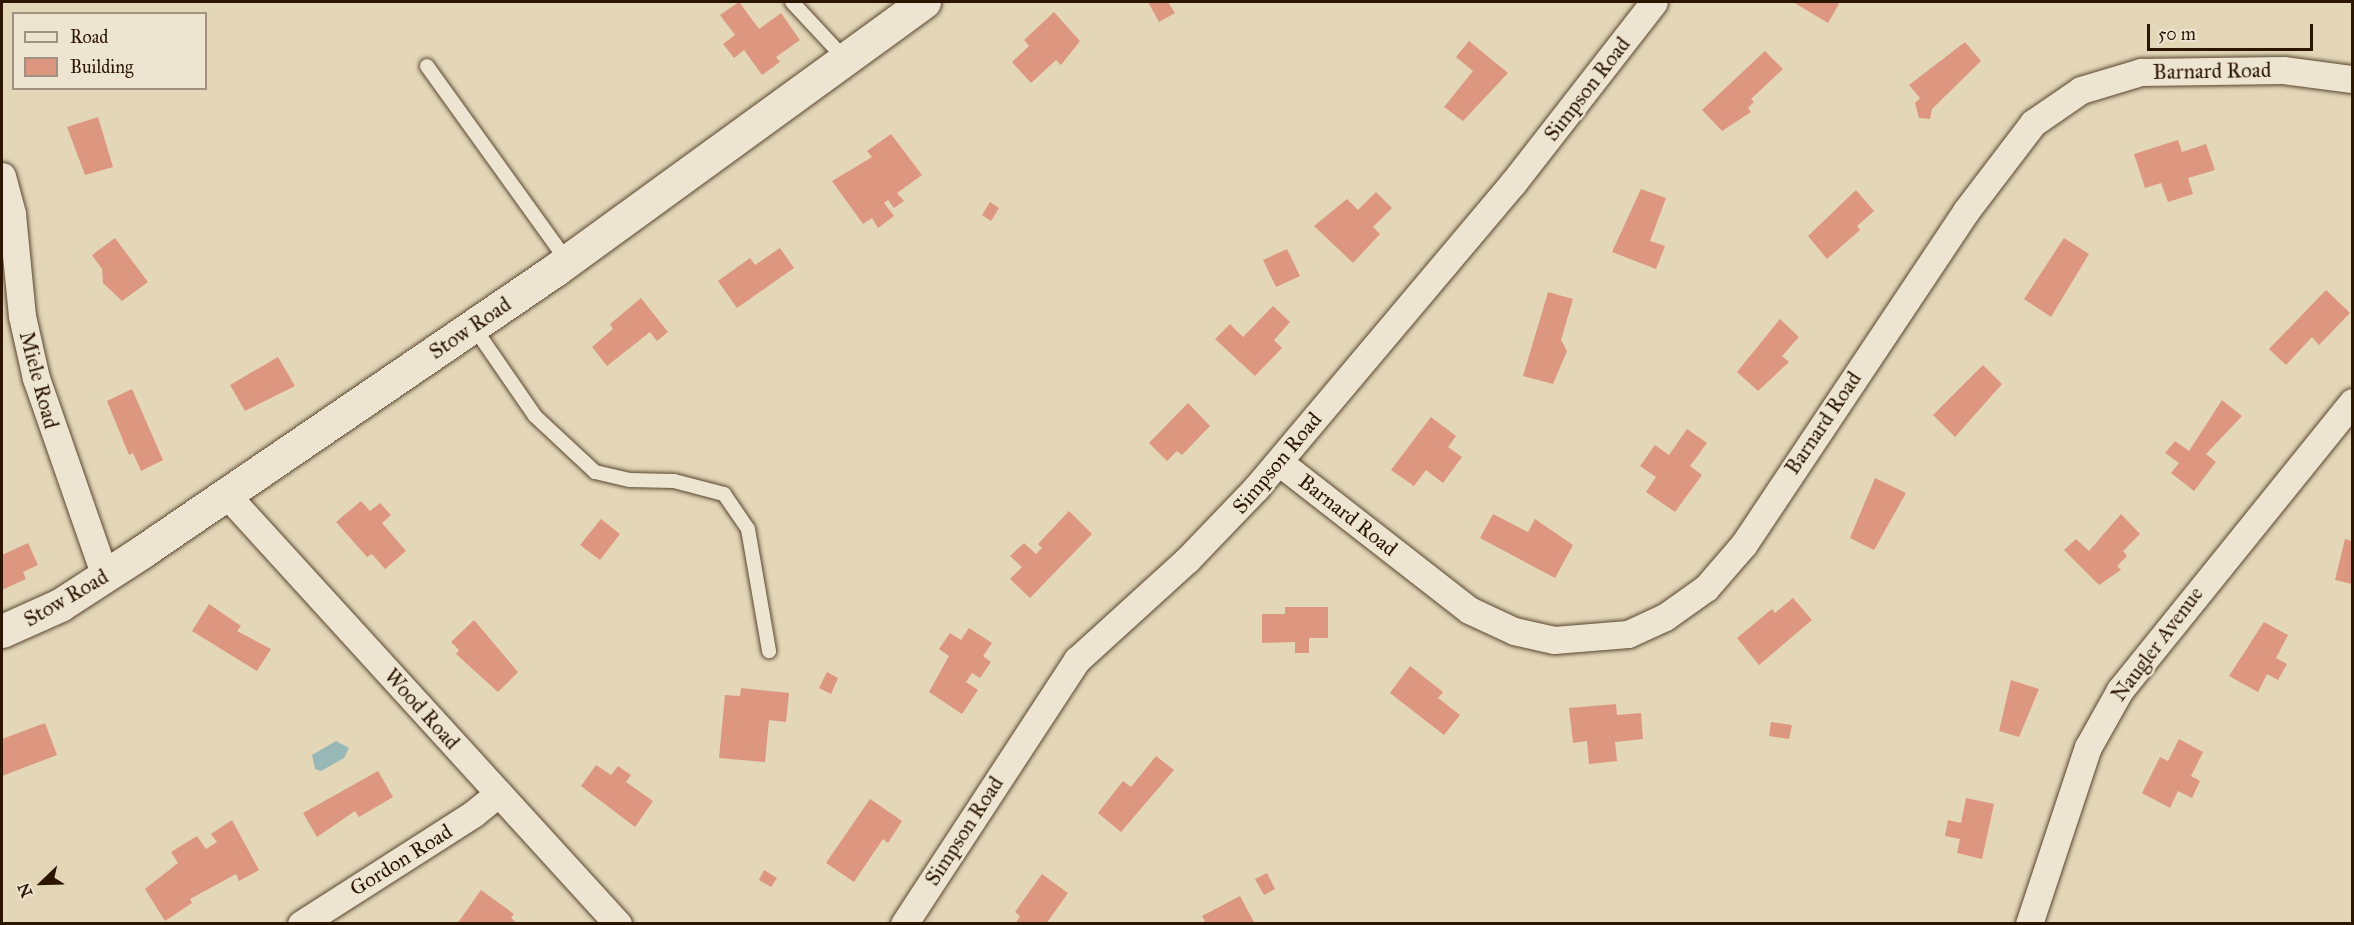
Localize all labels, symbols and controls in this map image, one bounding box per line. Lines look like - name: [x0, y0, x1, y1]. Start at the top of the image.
- legend: [12, 12, 207, 90]
- scale bar: [2150, 12, 2316, 50]
- text: 50 m: [2158, 23, 2196, 45]
- text: Road: [70, 26, 108, 48]
- street label: Simpson Road: [1539, 32, 1635, 146]
- text: Building: [70, 56, 133, 78]
- street label: Barnard Road: [2153, 57, 2271, 85]
- street label: Stow Road: [424, 291, 516, 365]
- street label: Miele Road: [14, 329, 64, 431]
- street label: Barnard Road: [1779, 367, 1867, 479]
- street label: Simpson Road: [1227, 407, 1327, 519]
- street label: Barnard Road: [1294, 469, 1402, 561]
- street label: Stow Road: [19, 564, 113, 632]
- street label: Naugler Avenue: [2106, 582, 2208, 706]
- street label: Wood Road: [379, 663, 465, 755]
- street label: Simpson Road: [919, 772, 1009, 890]
- street label: Gordon Road: [345, 819, 457, 901]
- north arrow: [12, 853, 72, 913]
- text: N: [14, 880, 36, 900]

